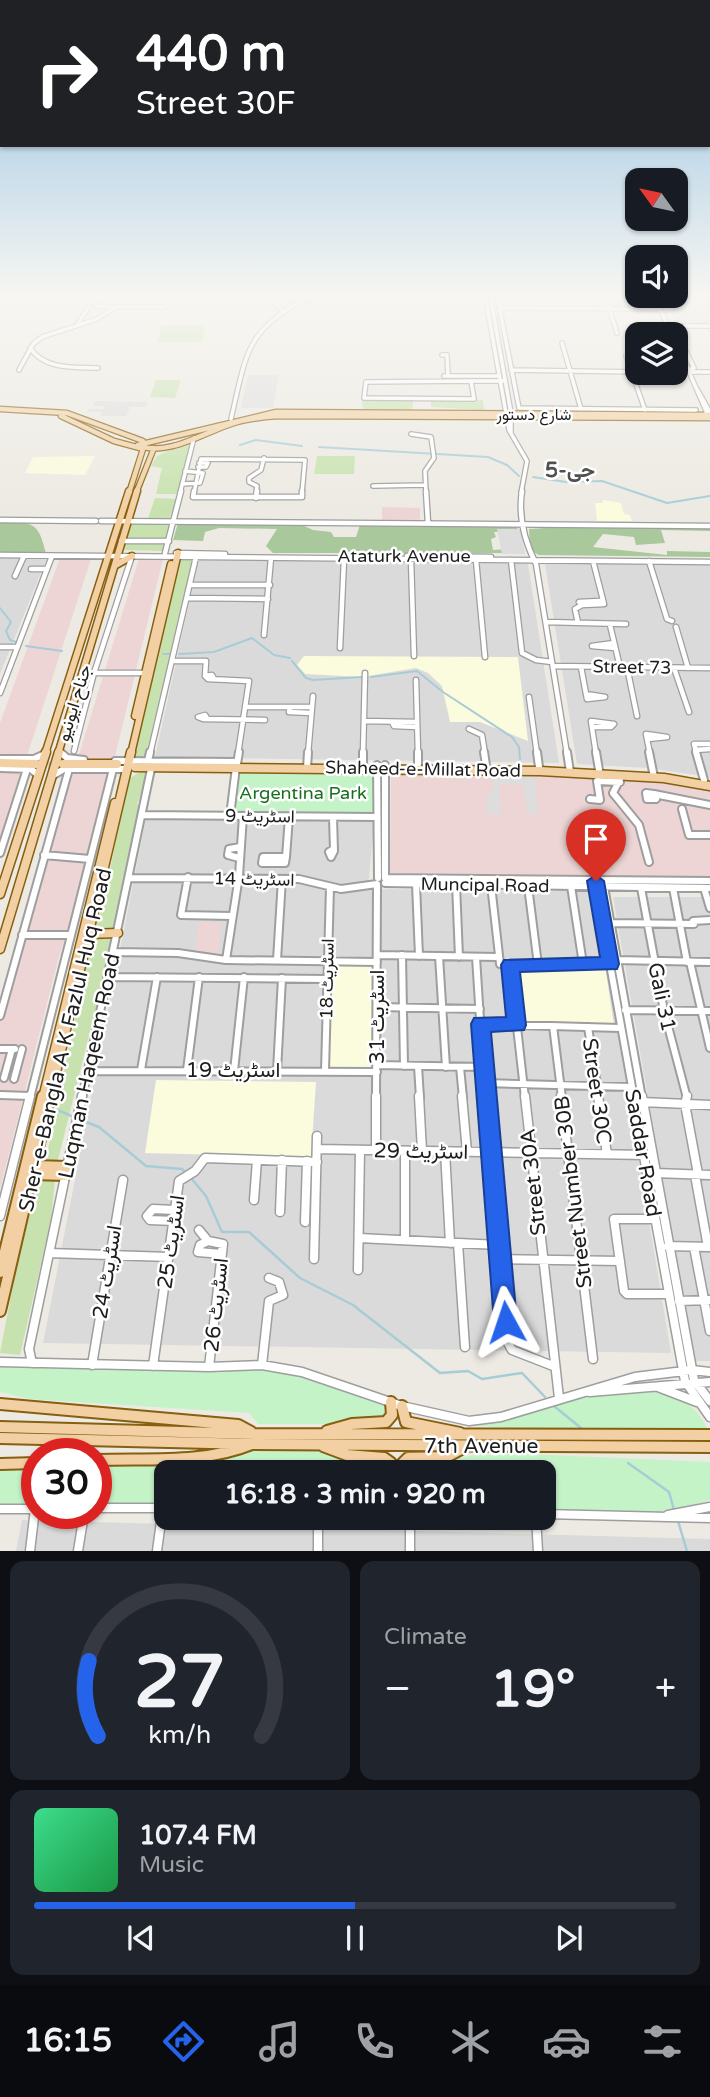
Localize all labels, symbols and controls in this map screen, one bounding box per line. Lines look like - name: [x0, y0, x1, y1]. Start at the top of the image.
- text: 440 m: [136, 25, 286, 84]
- icon: right: [21, 28, 112, 119]
- text: Street 30F: [136, 85, 295, 123]
- north arrow: [625, 168, 688, 231]
- map controls: [625, 168, 688, 385]
- button: sound: [625, 245, 688, 308]
- button: layers: [625, 322, 688, 385]
- street label: شارع دستور: [496, 405, 571, 426]
- district label: جی-5: [545, 458, 595, 483]
- street label: Ataturk Avenue: [337, 545, 471, 567]
- street label: Street 73: [592, 655, 672, 679]
- street label: جناح ایونیو: [52, 662, 97, 744]
- street label: Shaheed-e-Millat Road: [325, 756, 521, 782]
- park label: Argentina Park: [239, 782, 367, 804]
- street label: اسٹریٹ 9: [225, 804, 295, 828]
- pin: [566, 809, 626, 881]
- icon: arrive: [577, 820, 615, 858]
- street label: Sher-e-Bangla A K Fazlul Huq Road: [14, 866, 117, 1214]
- street label: اسٹریٹ 14: [213, 867, 295, 891]
- street label: Muncipal Road: [420, 873, 550, 897]
- street label: اسٹریٹ 18: [315, 938, 339, 1020]
- street label: Luqman Haqeem Road: [53, 951, 126, 1181]
- street label: Gali 31: [642, 960, 681, 1034]
- street label: اسٹریٹ 31: [365, 970, 390, 1064]
- street label: Street 30C: [577, 1037, 616, 1146]
- street label: اسٹریٹ 19: [186, 1058, 280, 1083]
- street label: Saddar Road: [619, 1087, 666, 1219]
- street label: Street Number 30B: [549, 1094, 598, 1290]
- street label: Street 30A: [515, 1127, 552, 1237]
- street label: اسٹریٹ 29: [374, 1138, 468, 1165]
- street label: اسٹریٹ 25: [153, 1194, 190, 1291]
- street label: اسٹریٹ 24: [88, 1223, 127, 1321]
- street label: اسٹریٹ 26: [199, 1257, 234, 1353]
- position arrow: [469, 1285, 543, 1359]
- street label: 7th Avenue: [424, 1434, 538, 1459]
- speed limit sign: 30: [21, 1438, 112, 1529]
- text: 16:18 · 3 min · 920 m: [224, 1479, 486, 1510]
- text: Climate: [384, 1623, 467, 1651]
- text: 27: [134, 1640, 226, 1728]
- text: 19°: [490, 1658, 575, 1721]
- text: −: [384, 1666, 411, 1712]
- text: +: [655, 1666, 676, 1712]
- text: km/h: [149, 1720, 211, 1750]
- text: 107.4 FM: [139, 1820, 257, 1851]
- text: Music: [139, 1851, 204, 1879]
- icon: previous: [122, 1919, 160, 1957]
- icon: pause: [336, 1919, 374, 1957]
- icon: next: [550, 1919, 588, 1957]
- icon: directions: [159, 2017, 208, 2066]
- icon: music: [255, 2017, 304, 2066]
- icon: phone: [350, 2017, 399, 2066]
- icon: climate: [446, 2017, 495, 2066]
- icon: car: [542, 2017, 591, 2066]
- icon: filters: [638, 2017, 687, 2066]
- text: 16:15: [23, 2022, 112, 2060]

